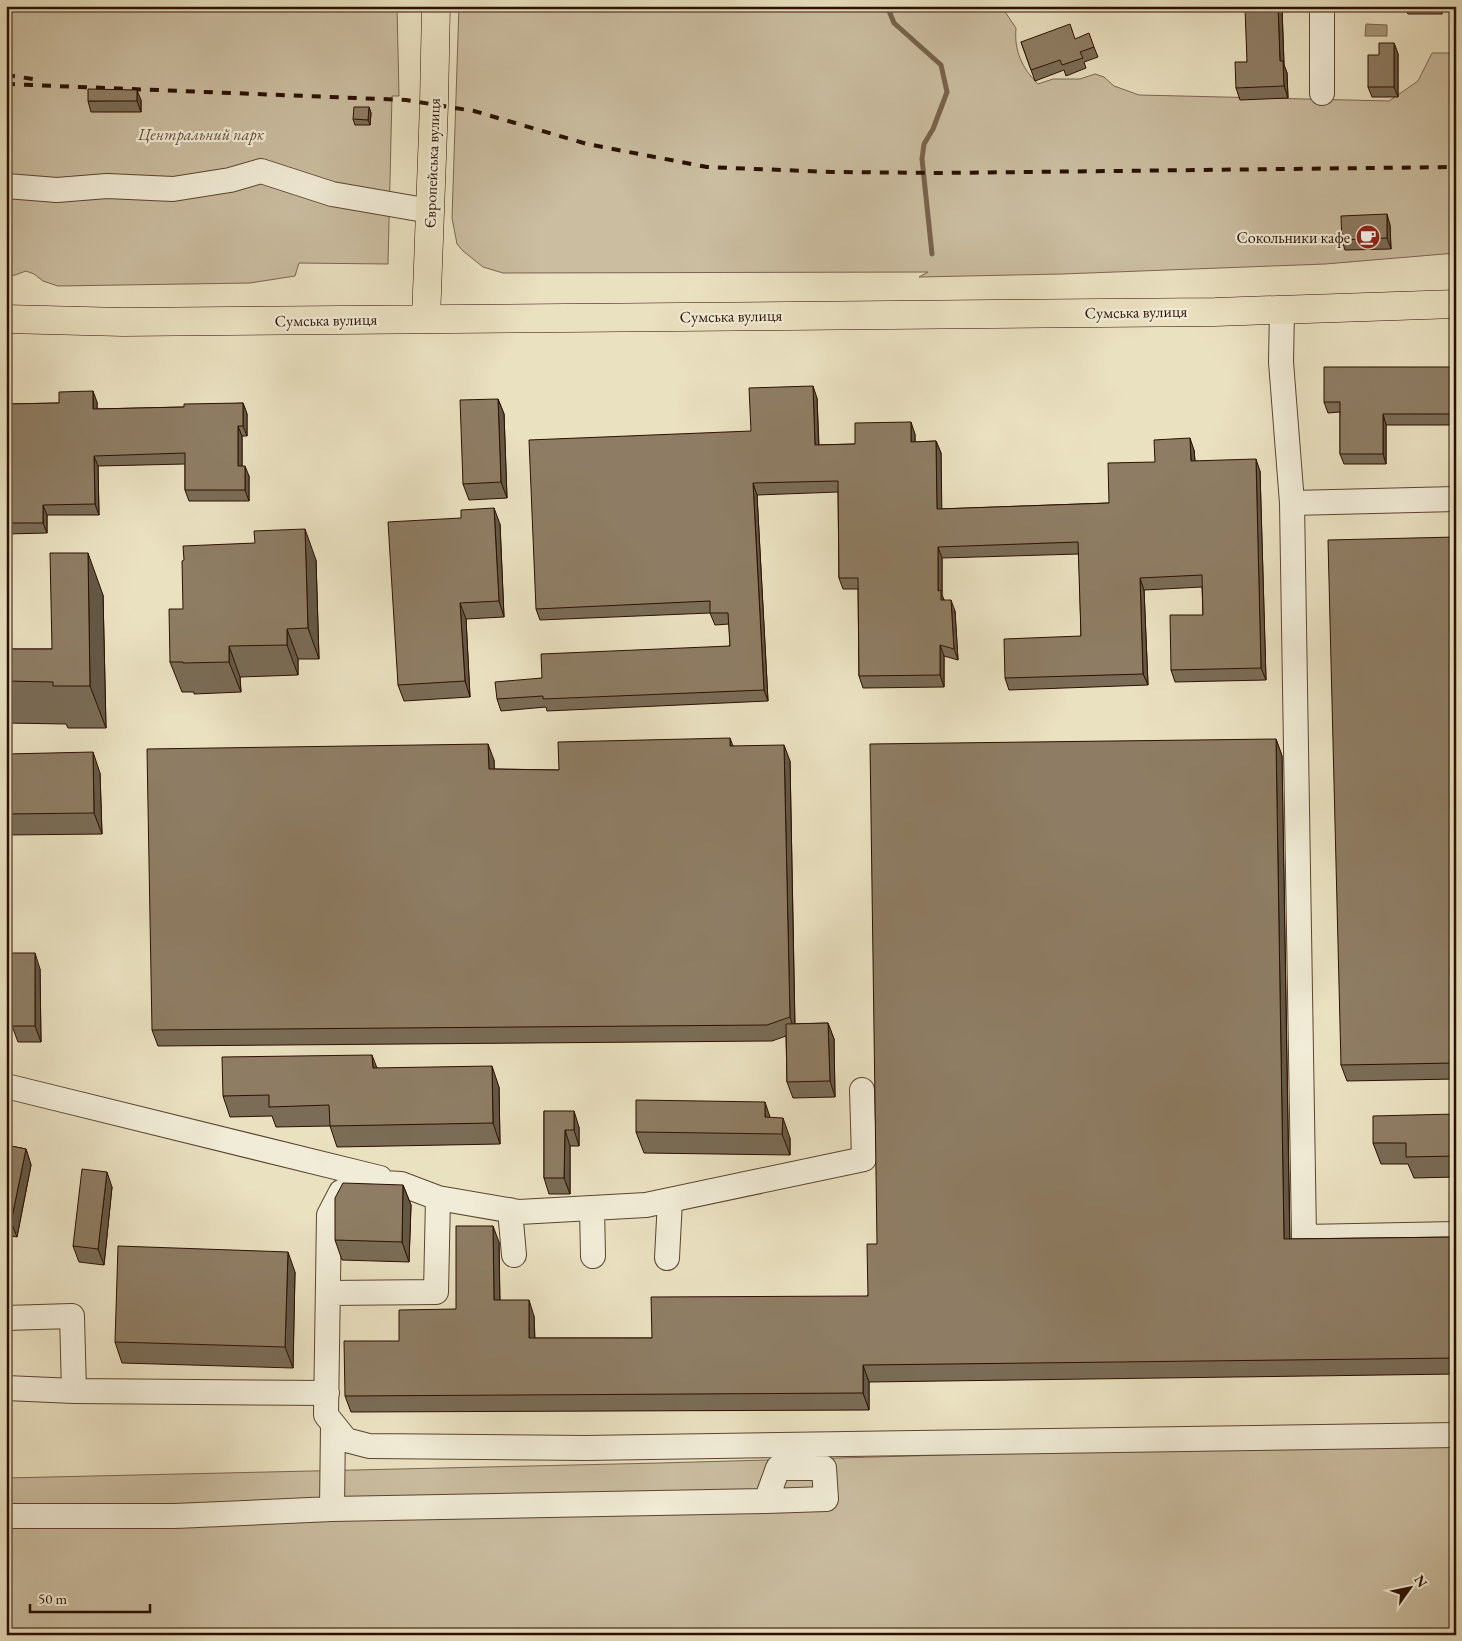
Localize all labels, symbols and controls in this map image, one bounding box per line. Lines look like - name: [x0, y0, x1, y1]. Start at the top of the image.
- street label: Європейська вулиця: [419, 98, 445, 228]
- park label: Центральний парк: [137, 124, 264, 145]
- cafe icon: Сокольники кафе: [1355, 224, 1381, 250]
- place label: Сокольники кафе: [1236, 227, 1350, 248]
- street label: Сумська вулиця: [1085, 301, 1187, 323]
- street label: Сумська вулиця: [680, 305, 782, 327]
- street label: Сумська вулиця: [275, 309, 377, 331]
- north arrow: [1384, 1564, 1434, 1614]
- text: N: [1410, 1571, 1432, 1591]
- scale bar: [30, 1581, 150, 1613]
- text: 50 m: [38, 1589, 67, 1608]

